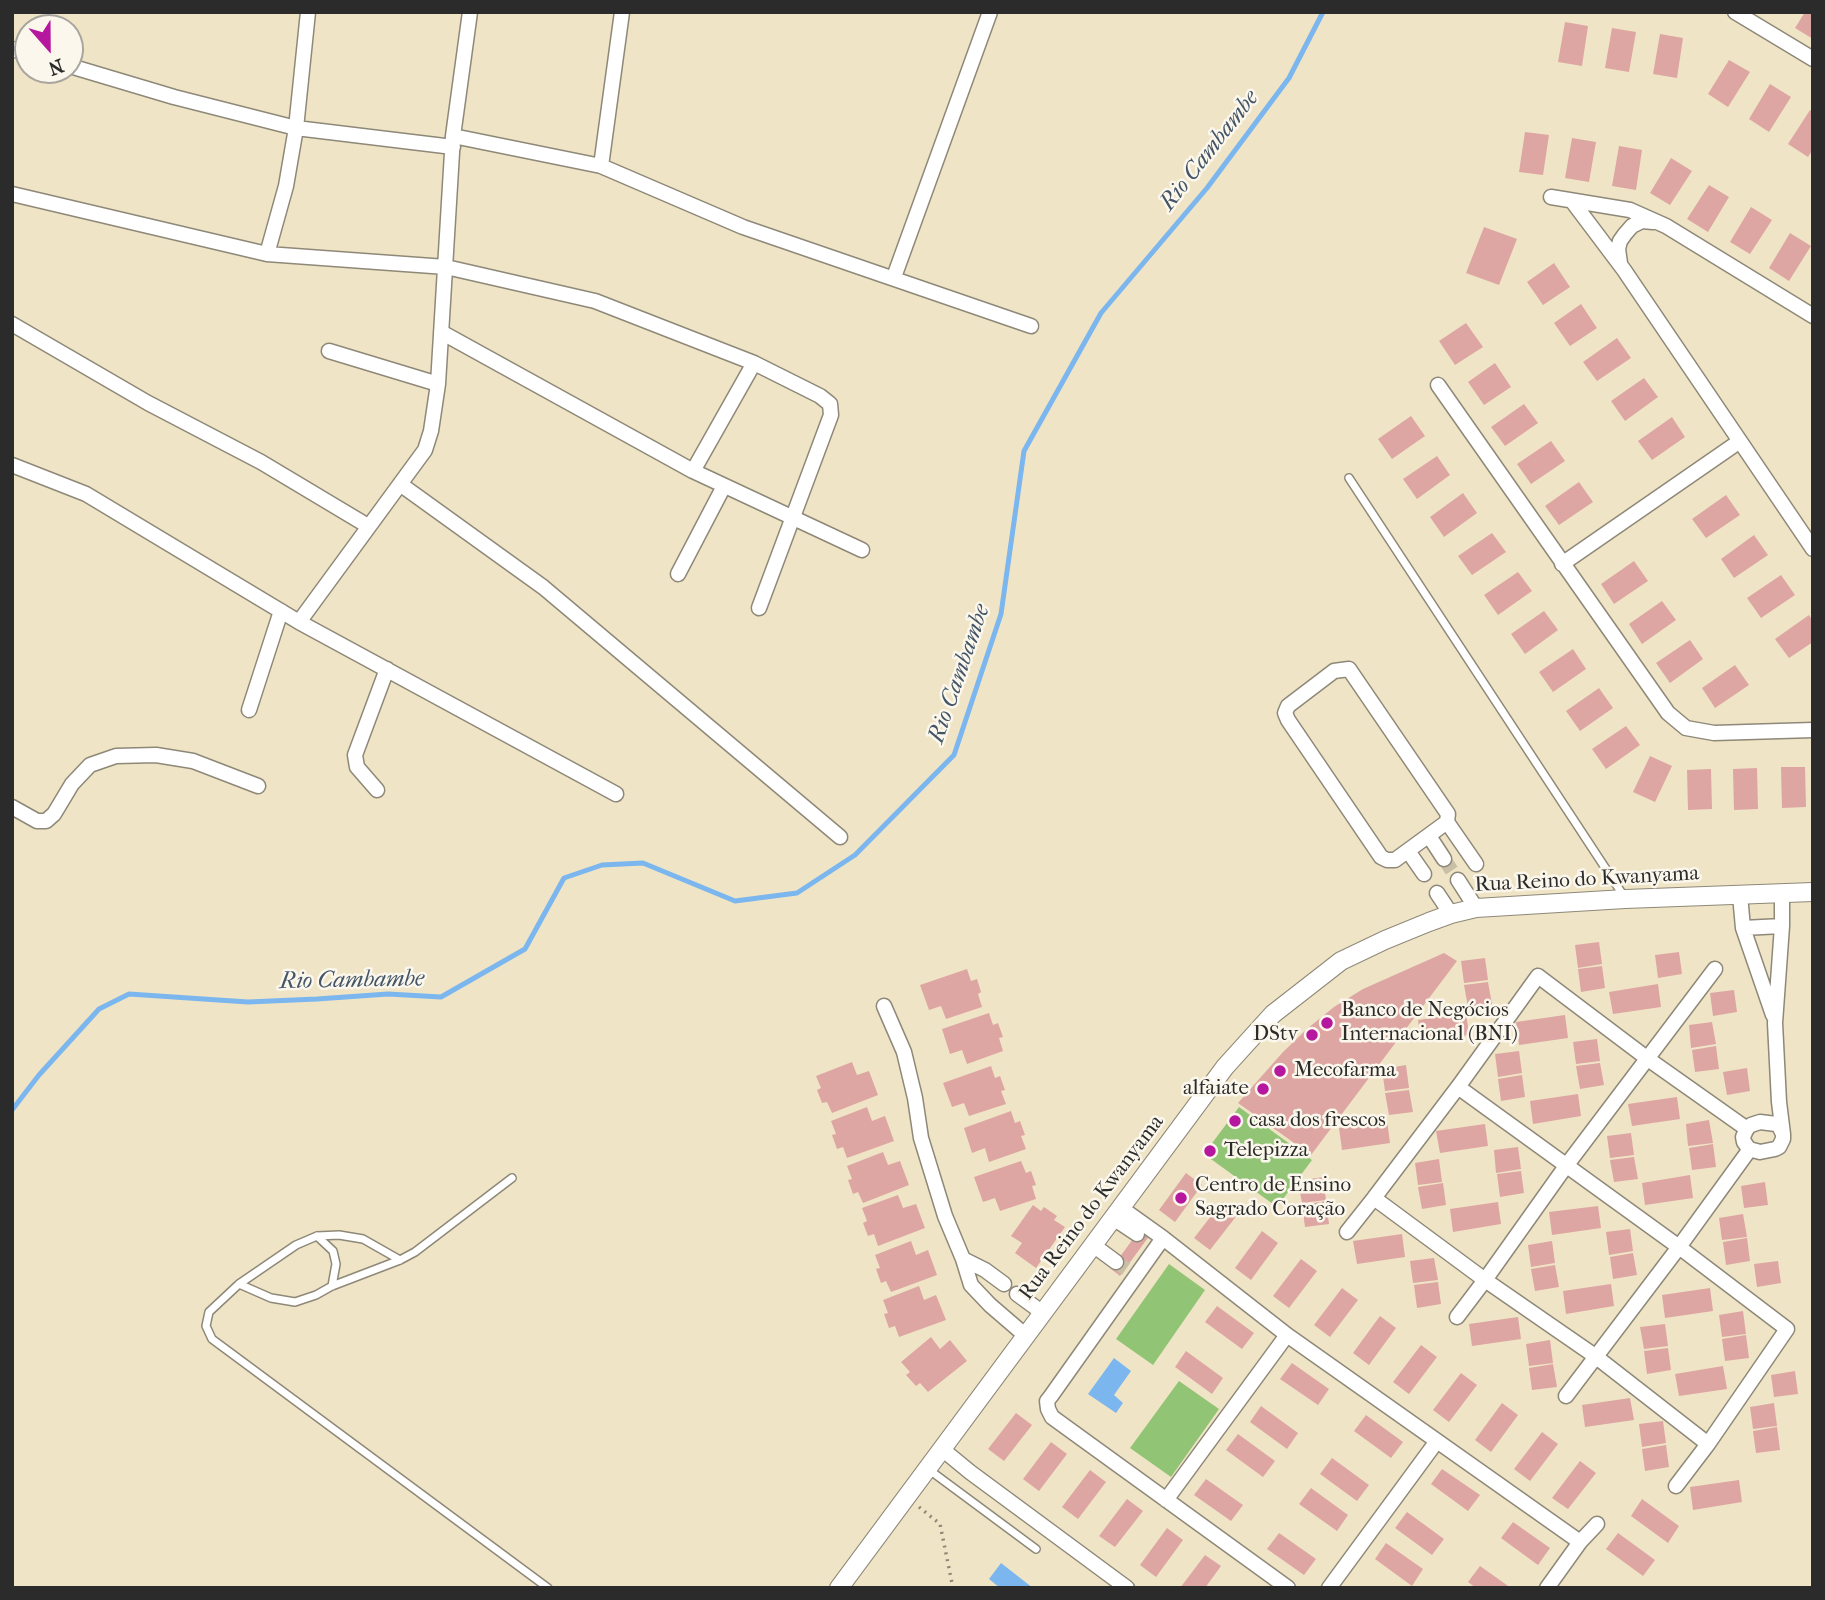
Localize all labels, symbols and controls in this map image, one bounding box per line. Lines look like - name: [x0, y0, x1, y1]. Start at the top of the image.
- north arrow: [14, 14, 84, 84]
- text: N: [45, 54, 66, 80]
- water label: Rio Cambambe: [1155, 86, 1265, 216]
- water label: Rio Cambambe: [923, 601, 997, 747]
- street label: Rua Reino do Kwanyama: [1474, 862, 1700, 898]
- water label: Rio Cambambe: [280, 966, 424, 996]
- place label: Banco de Negócios Internacional (BNI): [1341, 998, 1518, 1048]
- marker: Banco de Negócios Internacional (BNI): [1319, 1015, 1335, 1031]
- place label: DStv: [1253, 1022, 1298, 1048]
- marker: DStv: [1304, 1027, 1320, 1043]
- place label: Mecofarma: [1294, 1058, 1396, 1084]
- marker: Mecofarma: [1272, 1063, 1288, 1079]
- place label: alfaiate: [1183, 1076, 1249, 1102]
- marker: alfaiate: [1255, 1081, 1271, 1097]
- place label: casa dos frescos: [1249, 1108, 1386, 1134]
- street label: Rua Reino do Kwanyama: [1014, 1111, 1170, 1305]
- marker: casa dos frescos: [1227, 1113, 1243, 1129]
- place label: Telepizza: [1224, 1138, 1309, 1164]
- marker: Telepizza: [1202, 1143, 1218, 1159]
- place label: Centro de Ensino Sagrado Coração: [1195, 1173, 1351, 1223]
- marker: Centro de Ensino Sagrado Coração: [1173, 1190, 1189, 1206]

